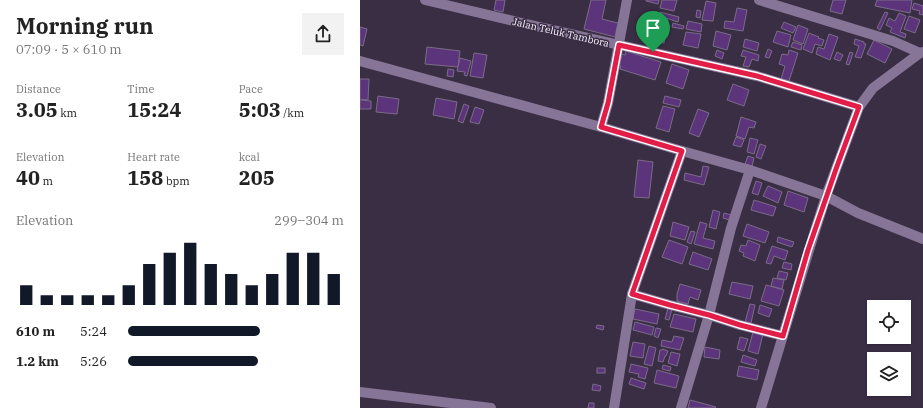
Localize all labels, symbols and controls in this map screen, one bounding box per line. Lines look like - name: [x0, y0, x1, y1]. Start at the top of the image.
- text: Morning run: [16, 11, 154, 40]
- pin: [636, 11, 670, 52]
- button: share: [302, 13, 344, 55]
- street label: Jalan Teluk Tambora: [511, 15, 611, 50]
- icon: arrive: [642, 17, 664, 39]
- text: 07:09 · 5 × 610 m: [16, 41, 122, 58]
- text: Distance: [16, 82, 61, 96]
- text: Time: [127, 82, 154, 96]
- text: Pace: [239, 82, 263, 96]
- text: 3.05: [16, 96, 58, 123]
- text: 15:24: [127, 96, 181, 123]
- text: 5:03: [239, 96, 281, 123]
- text: km: [58, 106, 77, 120]
- text: /km: [281, 106, 304, 120]
- text: Elevation: [16, 150, 64, 164]
- text: Heart rate: [127, 150, 180, 164]
- text: kcal: [239, 150, 260, 164]
- text: 40: [16, 164, 40, 191]
- text: 158: [127, 164, 163, 191]
- text: 205: [239, 164, 275, 191]
- text: m: [40, 174, 53, 188]
- text: bpm: [163, 174, 190, 188]
- text: Elevation: [16, 212, 73, 229]
- text: 299–304 m: [274, 212, 344, 229]
- map controls: [867, 300, 911, 396]
- button: locate: [867, 300, 911, 344]
- text: 610 m: [16, 323, 55, 340]
- text: 5:24: [80, 323, 107, 340]
- button: layers: [867, 352, 911, 396]
- text: 1.2 km: [16, 353, 59, 370]
- text: 5:26: [80, 353, 107, 370]

